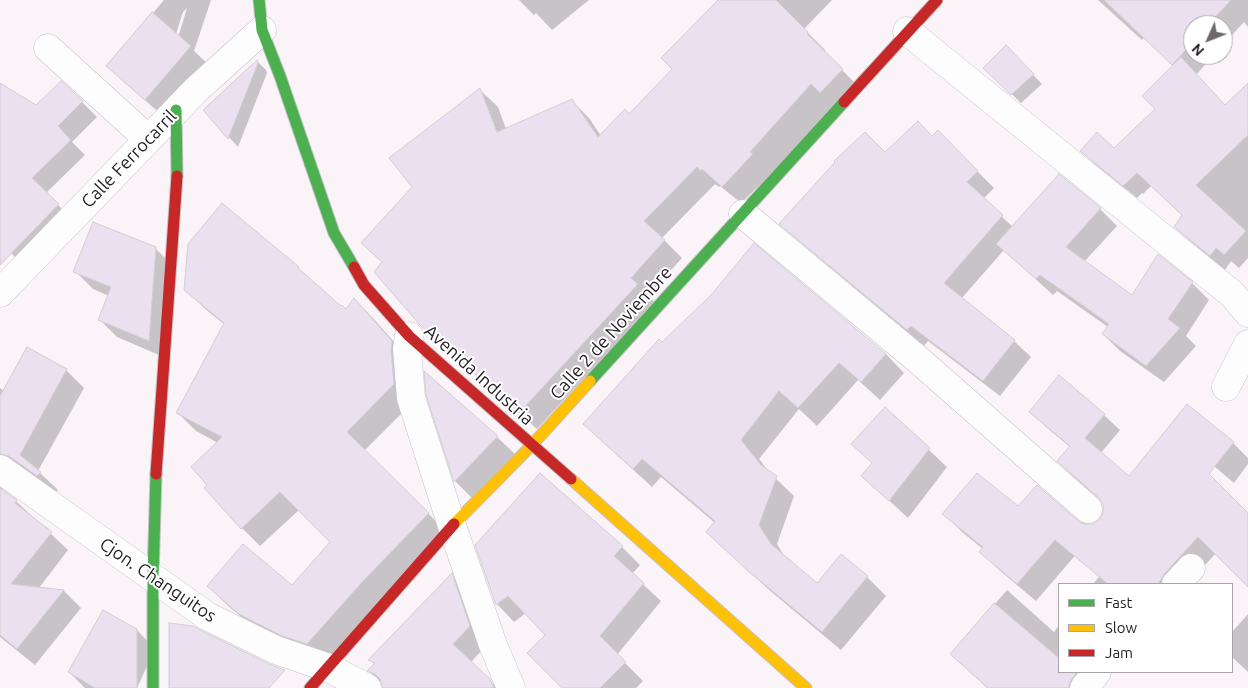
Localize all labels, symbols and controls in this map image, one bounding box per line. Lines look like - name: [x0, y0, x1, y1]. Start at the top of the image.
- north arrow: [1183, 15, 1233, 65]
- text: N: [1189, 40, 1207, 59]
- street label: Calle Ferrocarril: [77, 106, 181, 212]
- street label: Calle 2 de Noviembre: [545, 262, 677, 404]
- street label: Avenida Industria: [420, 320, 538, 430]
- street label: Cjon. Changuitos: [96, 533, 220, 627]
- legend: [1058, 583, 1233, 673]
- text: Fast: [1105, 594, 1132, 611]
- text: Slow: [1105, 619, 1137, 636]
- text: Jam: [1105, 644, 1133, 661]

